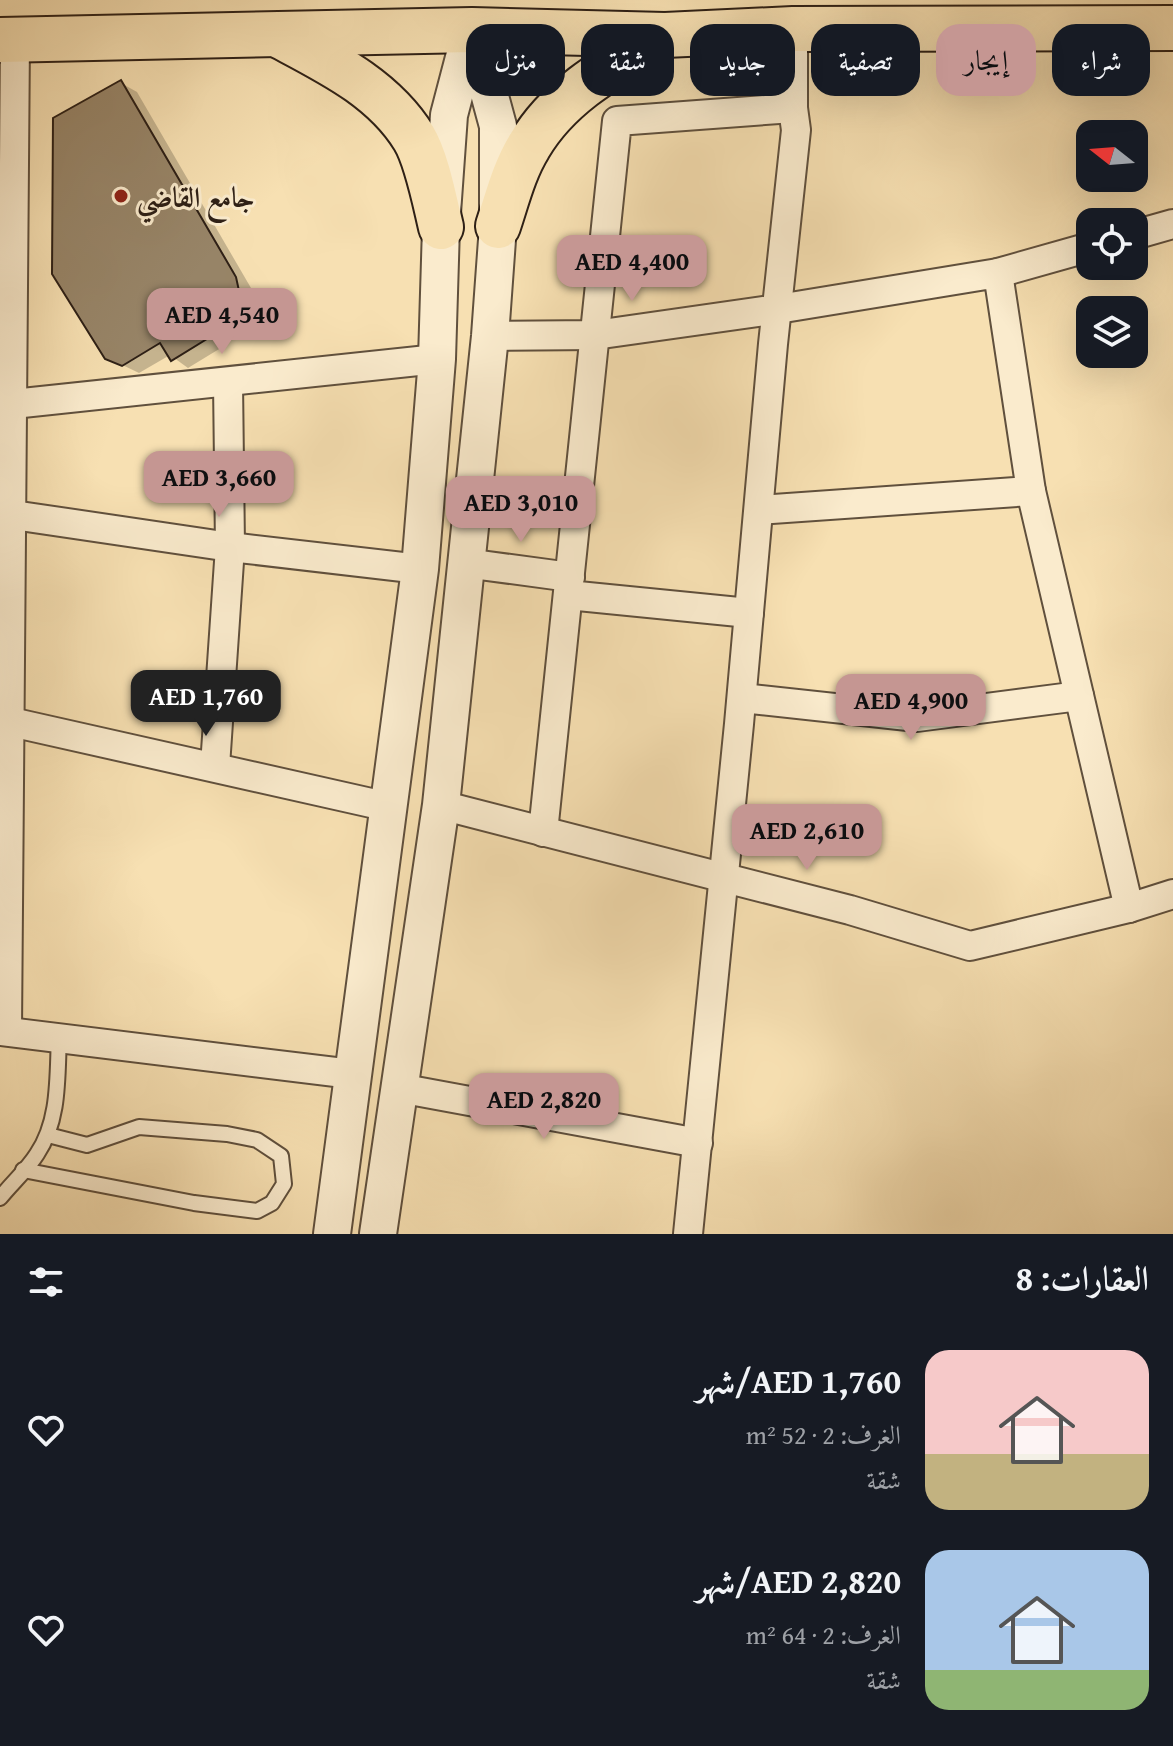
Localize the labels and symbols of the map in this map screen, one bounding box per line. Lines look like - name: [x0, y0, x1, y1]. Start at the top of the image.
- north arrow: [1076, 120, 1148, 192]
- place label: جامع القاضي: [137, 176, 255, 224]
- marker: جامع القاضي: [112, 187, 130, 205]
- pin: AED 4,400: [540, 235, 724, 303]
- pin: AED 4,540: [130, 288, 314, 356]
- pin: AED 3,660: [127, 451, 311, 519]
- pin: AED 3,010: [429, 476, 613, 544]
- pin: AED 1,760: [114, 670, 298, 738]
- pin: AED 4,900: [819, 674, 1003, 742]
- pin: AED 2,610: [715, 804, 899, 872]
- pin: AED 2,820: [452, 1073, 636, 1141]

